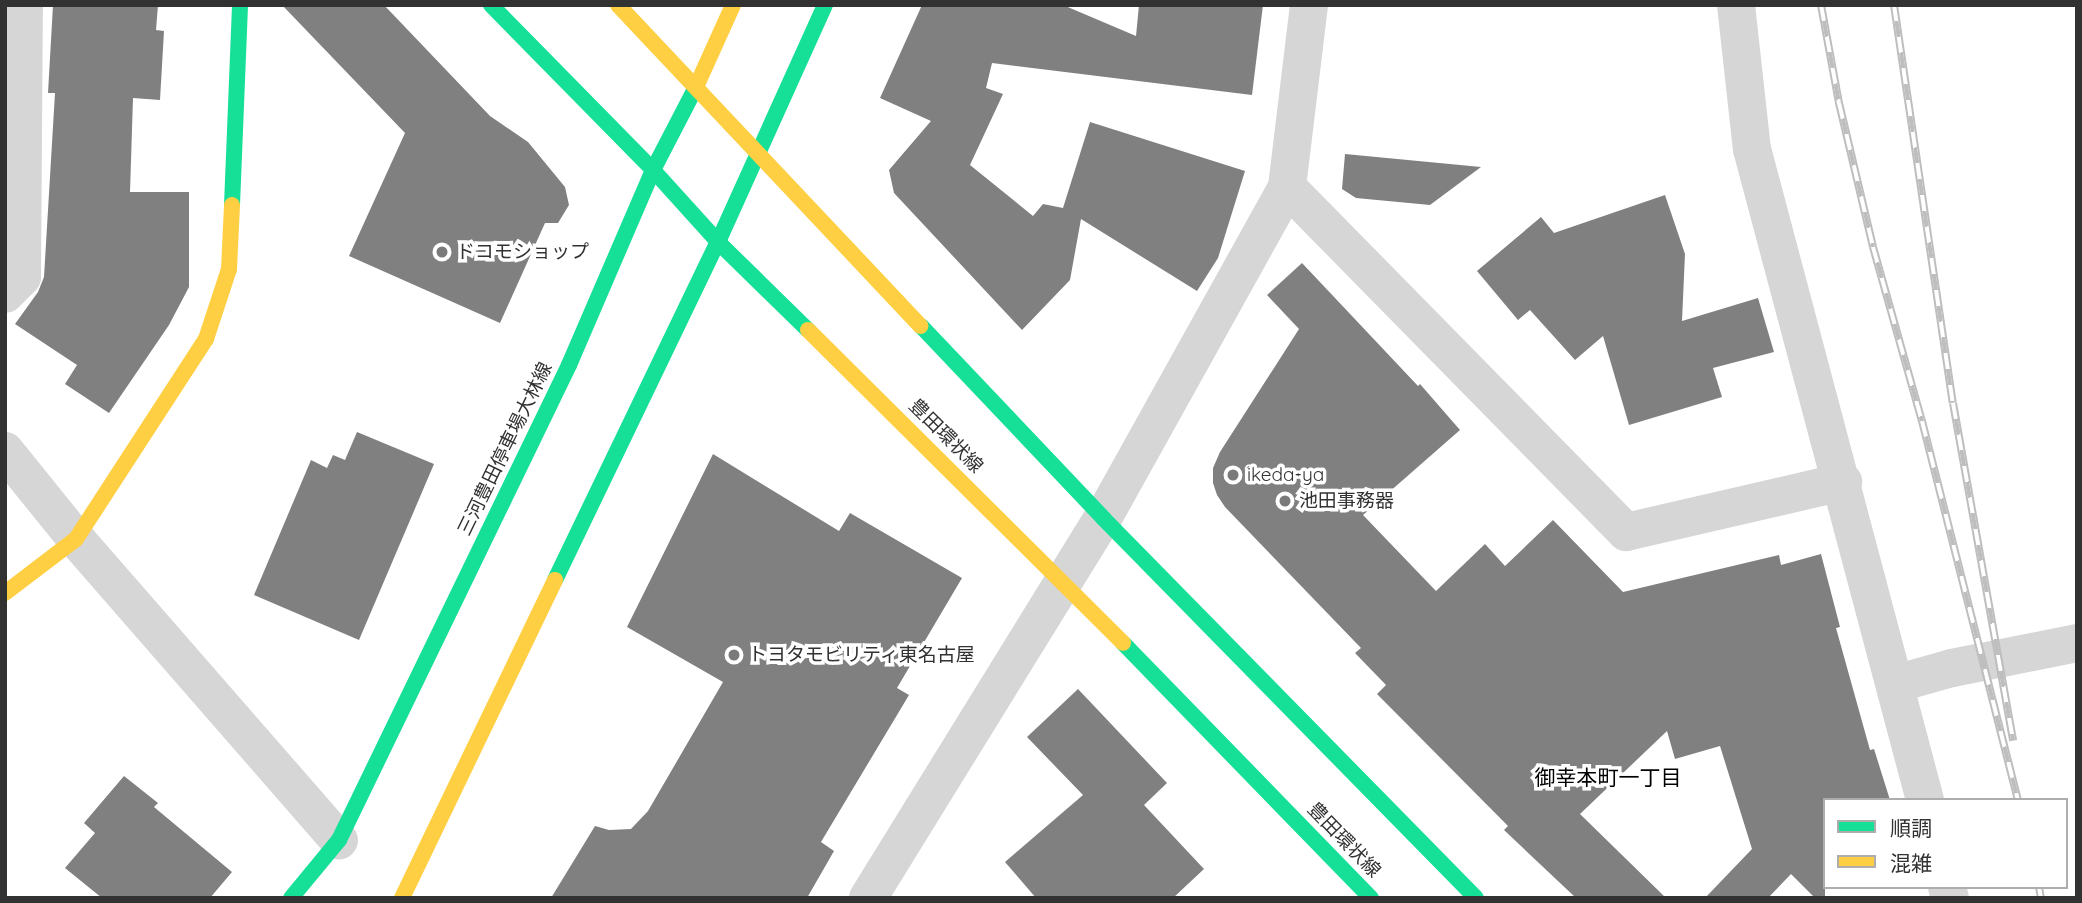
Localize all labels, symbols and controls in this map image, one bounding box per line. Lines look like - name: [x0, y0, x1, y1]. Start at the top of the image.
- place label: ドコモショップ: [456, 241, 589, 263]
- marker: ドコモショップ: [434, 244, 450, 260]
- street label: 三河豊田停車場大林線: [453, 359, 557, 539]
- street label: 豊田環状線: [904, 394, 988, 478]
- place label: ikeda-ya: [1247, 464, 1324, 486]
- marker: ikeda-ya: [1225, 467, 1241, 483]
- place label: 池田事務器: [1299, 490, 1394, 512]
- marker: 池田事務器: [1277, 493, 1293, 509]
- place label: トヨタモビリティ東名古屋: [748, 644, 976, 666]
- marker: トヨタモビリティ東名古屋: [726, 647, 742, 663]
- district label: 御幸本町一丁目: [1535, 764, 1681, 790]
- street label: 豊田環状線: [1303, 798, 1385, 882]
- legend: [1823, 798, 2068, 889]
- text: 順調: [1890, 815, 1932, 841]
- text: 混雑: [1890, 850, 1932, 876]

